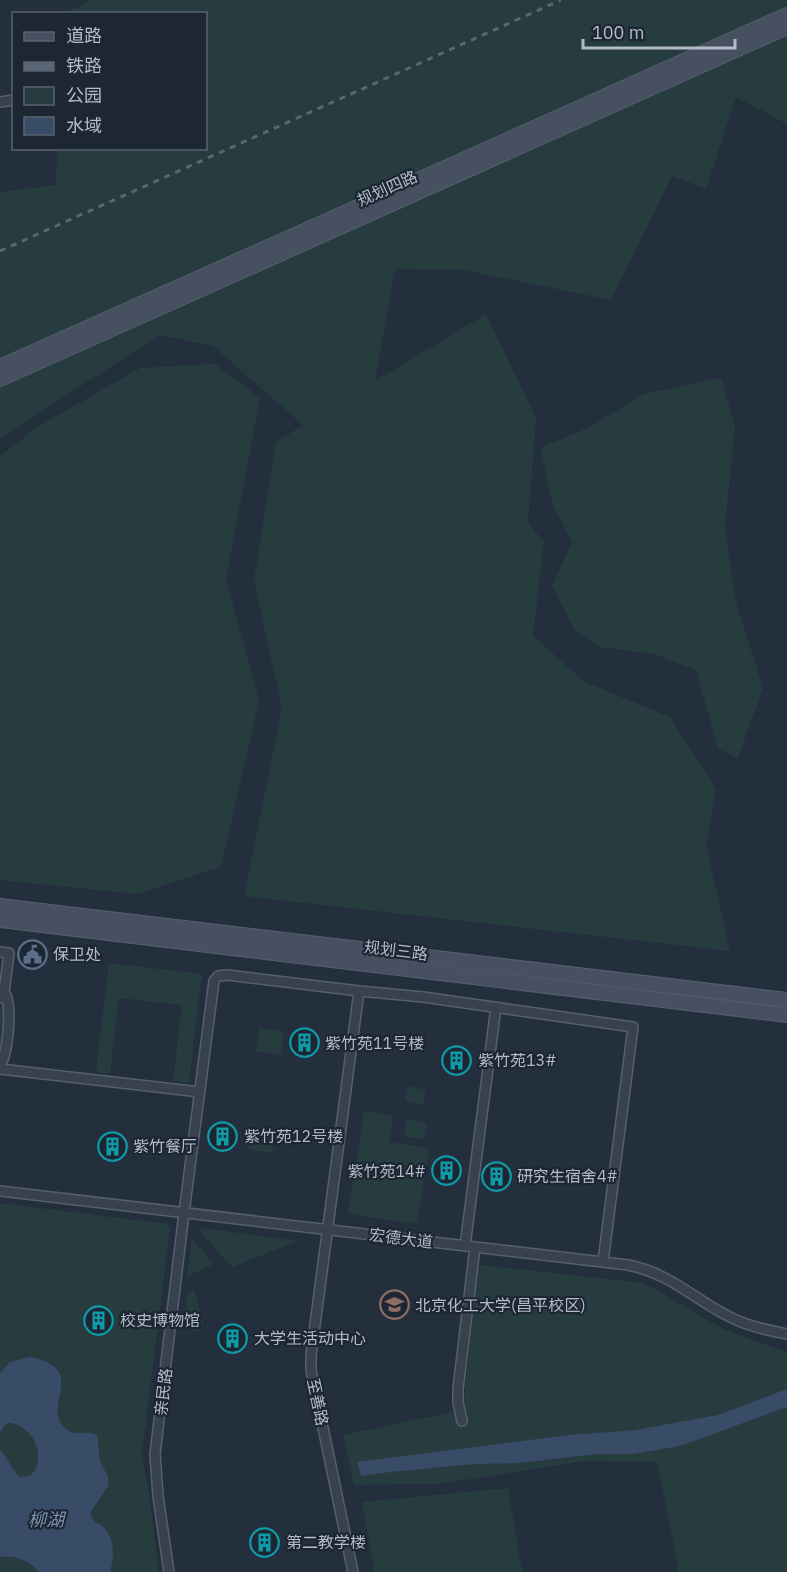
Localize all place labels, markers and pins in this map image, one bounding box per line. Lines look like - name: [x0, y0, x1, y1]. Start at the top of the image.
- public building icon: 保卫处: [16, 938, 48, 970]
- place label: 保卫处: [53, 944, 101, 964]
- building icon: 紫竹苑11号楼: [288, 1027, 320, 1059]
- place label: 紫竹苑11号楼: [325, 1033, 424, 1053]
- building icon: 紫竹苑13#: [441, 1044, 473, 1076]
- place label: 紫竹苑13#: [478, 1050, 557, 1070]
- building icon: 紫竹苑12号楼: [207, 1120, 239, 1152]
- place label: 紫竹苑12号楼: [244, 1126, 343, 1146]
- building icon: 紫竹餐厅: [96, 1130, 128, 1162]
- place label: 紫竹餐厅: [133, 1136, 197, 1156]
- building icon: 紫竹苑14#: [431, 1155, 463, 1187]
- building icon: 研究生宿舍4#: [480, 1160, 512, 1192]
- place label: 紫竹苑14#: [347, 1161, 426, 1181]
- place label: 研究生宿舍4#: [517, 1166, 618, 1186]
- school or university icon: 北京化工大学(昌平校区): [378, 1289, 410, 1321]
- place label: 北京化工大学(昌平校区): [415, 1295, 586, 1315]
- building icon: 校史博物馆: [83, 1304, 115, 1336]
- place label: 校史博物馆: [120, 1310, 200, 1330]
- building icon: 大学生活动中心: [217, 1322, 249, 1354]
- place label: 大学生活动中心: [254, 1328, 366, 1348]
- building icon: 第二教学楼: [249, 1526, 281, 1558]
- place label: 第二教学楼: [286, 1532, 366, 1552]

